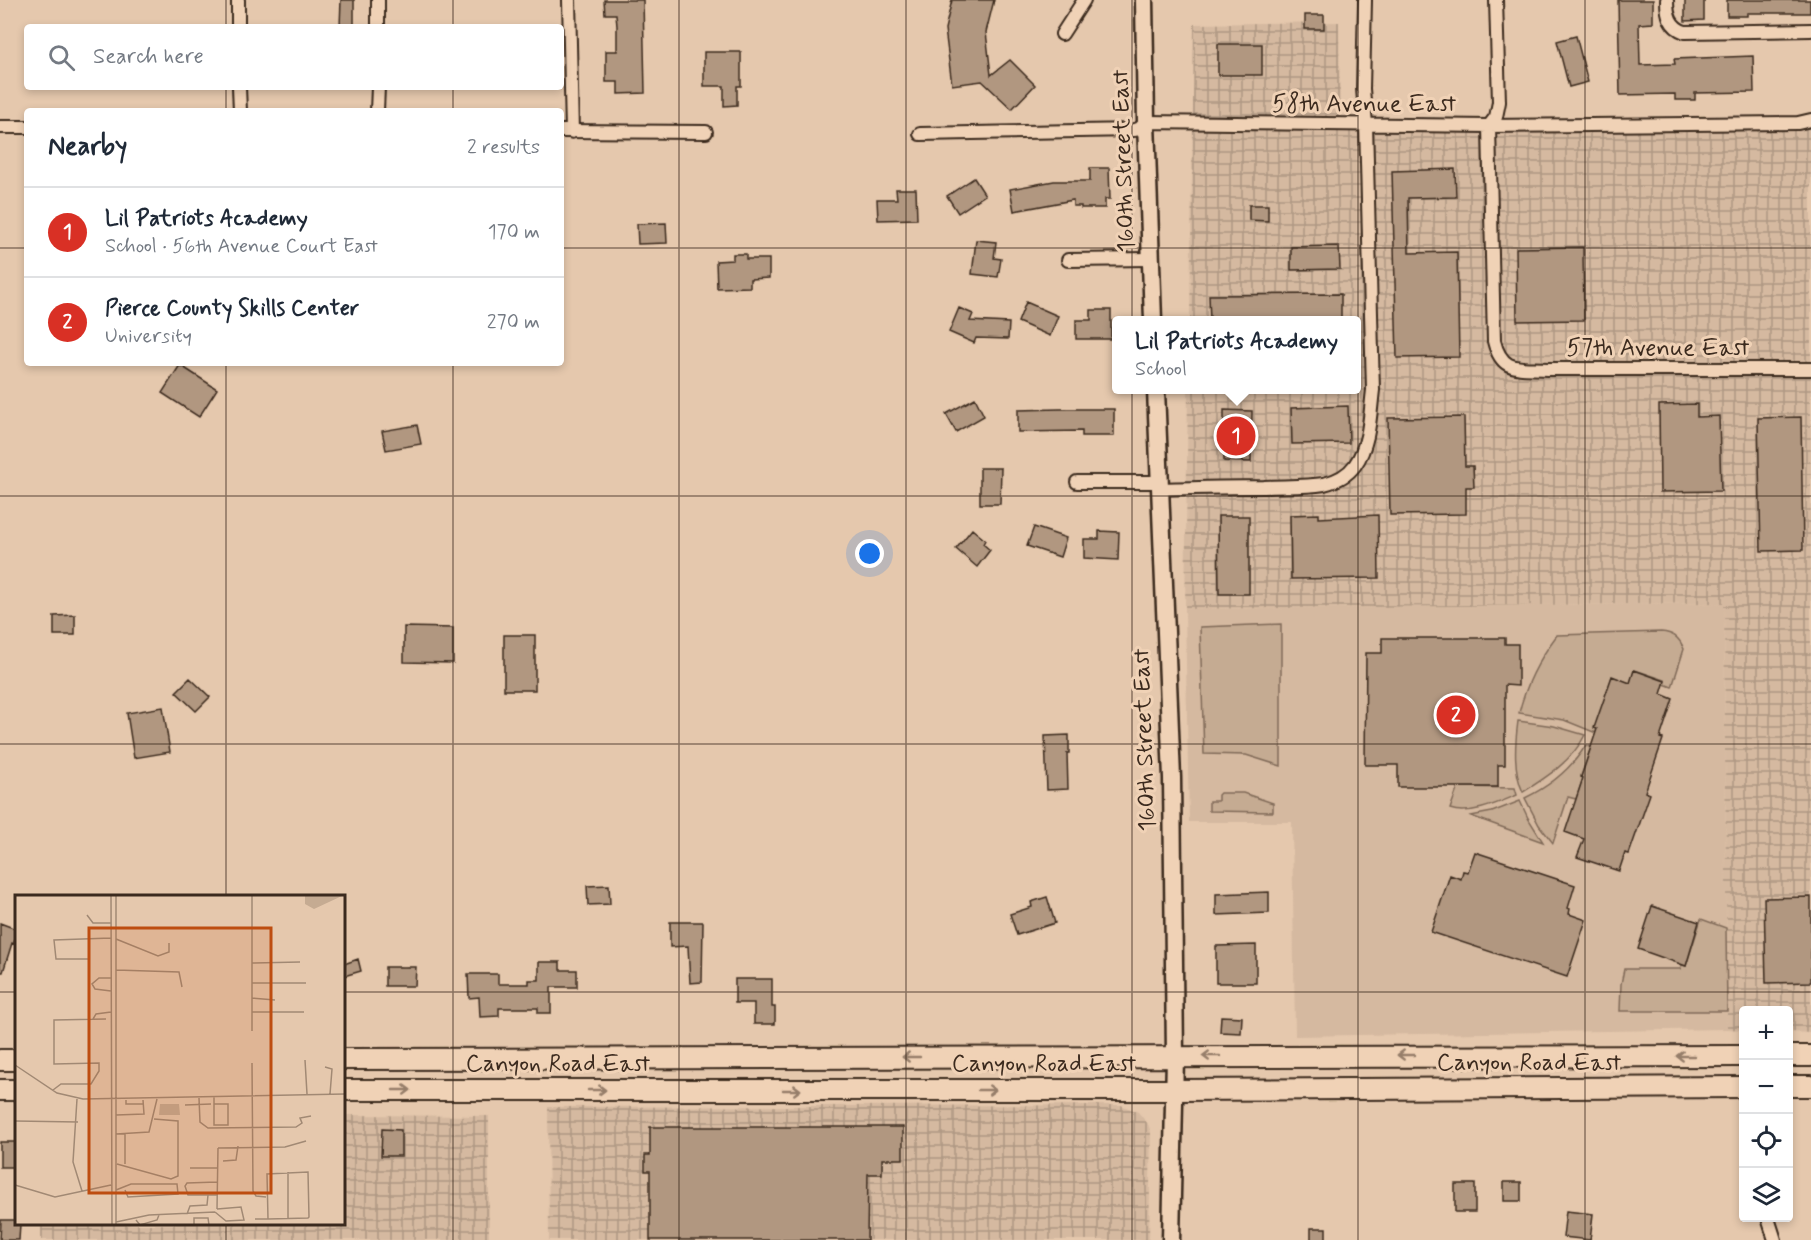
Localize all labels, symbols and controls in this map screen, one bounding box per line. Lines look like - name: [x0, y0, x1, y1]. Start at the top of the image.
- search box: [24, 24, 564, 90]
- icon: search: [45, 41, 78, 74]
- text: Search here: [93, 43, 204, 71]
- street label: 160th Street East: [1105, 69, 1143, 253]
- street label: 58th Avenue East: [1272, 89, 1456, 120]
- text: Nearby: [48, 130, 127, 164]
- text: 2 results: [467, 134, 540, 161]
- text: Lil Patriots Academy: [105, 205, 308, 233]
- text: 1: [63, 219, 72, 246]
- text: 170 m: [488, 219, 540, 246]
- text: School · 56th Avenue Court East: [105, 233, 378, 260]
- text: Pierce County Skills Center: [105, 295, 359, 323]
- text: 2: [63, 309, 72, 336]
- text: 270 m: [487, 309, 540, 336]
- popup: [1112, 316, 1361, 394]
- text: University: [105, 323, 192, 350]
- text: Lil Patriots Academy: [1135, 328, 1338, 356]
- street label: 57th Avenue East: [1567, 333, 1750, 364]
- text: School: [1135, 356, 1187, 383]
- pin: 1: [1216, 414, 1256, 458]
- your location: [855, 539, 884, 568]
- street label: 160th Street East: [1126, 648, 1164, 832]
- pin: 2: [1436, 692, 1476, 738]
- inset map: [15, 895, 345, 1225]
- map controls: [1739, 1006, 1793, 1222]
- button: +: [1739, 1006, 1793, 1060]
- street label: Canyon Road East: [1437, 1048, 1622, 1079]
- street label: Canyon Road East: [466, 1049, 651, 1080]
- street label: Canyon Road East: [952, 1049, 1137, 1080]
- one-way arrow: [1397, 1049, 1417, 1061]
- one-way arrow: [1202, 1050, 1222, 1062]
- one-way arrow: [1676, 1050, 1696, 1062]
- one-way arrow: [902, 1051, 922, 1063]
- button: −: [1739, 1060, 1793, 1114]
- one-way arrow: [392, 1084, 411, 1096]
- one-way arrow: [586, 1084, 606, 1096]
- one-way arrow: [781, 1084, 801, 1096]
- one-way arrow: [976, 1084, 996, 1096]
- button: locate: [1739, 1114, 1793, 1168]
- button: layers: [1739, 1168, 1793, 1222]

